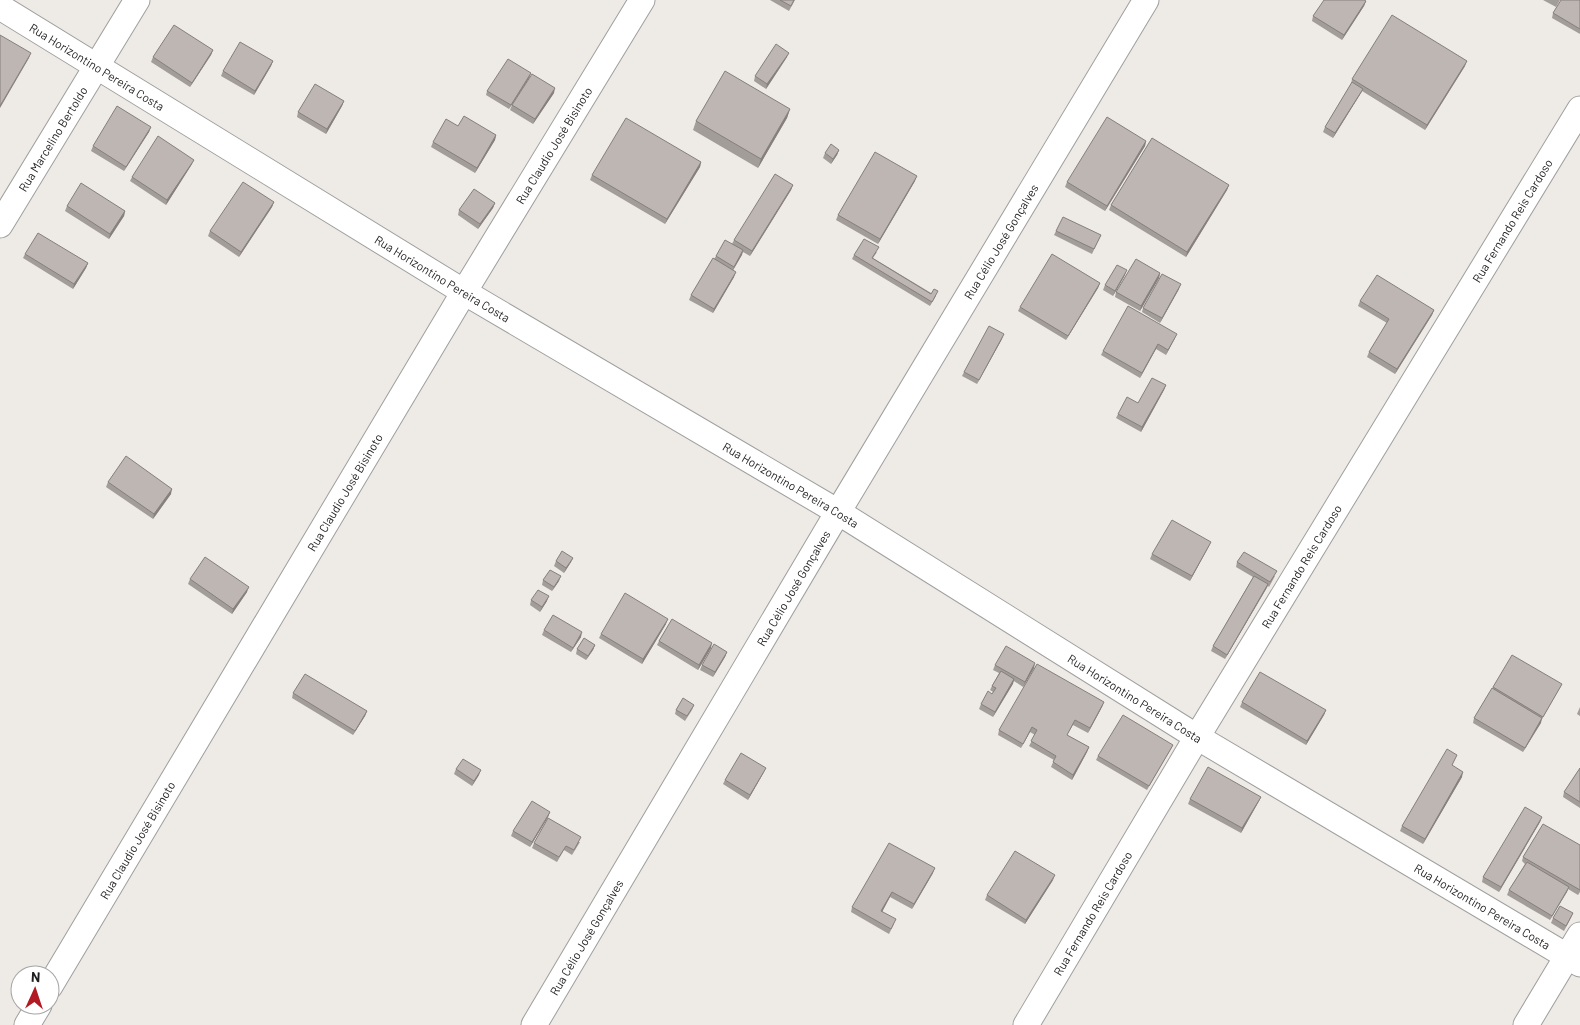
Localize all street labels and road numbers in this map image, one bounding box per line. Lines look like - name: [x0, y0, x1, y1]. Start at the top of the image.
- street label: Rua Horizontino Pereira Costa: [27, 20, 167, 113]
- street label: Rua Marcelino Bertoldo: [15, 84, 90, 194]
- street label: Rua Claudio José Bisinoto: [512, 84, 595, 206]
- street label: Rua Fernando Reis Cardoso: [1469, 156, 1555, 285]
- street label: Rua Célio José Gonçalves: [961, 181, 1041, 302]
- street label: Rua Horizontino Pereira Costa: [372, 232, 513, 324]
- street label: Rua Claudio José Bisinoto: [304, 431, 385, 554]
- street label: Rua Horizontino Pereira Costa: [721, 439, 861, 530]
- street label: Rua Fernando Reis Cardoso: [1258, 502, 1344, 630]
- street label: Rua Célio José Gonçalves: [753, 527, 833, 648]
- street label: Rua Horizontino Pereira Costa: [1065, 651, 1205, 745]
- street label: Rua Claudio José Bisinoto: [97, 779, 178, 901]
- street label: Rua Fernando Reis Cardoso: [1050, 849, 1135, 978]
- street label: Rua Horizontino Pereira Costa: [1412, 861, 1553, 952]
- street label: Rua Célio José Gonçalves: [546, 877, 626, 998]

